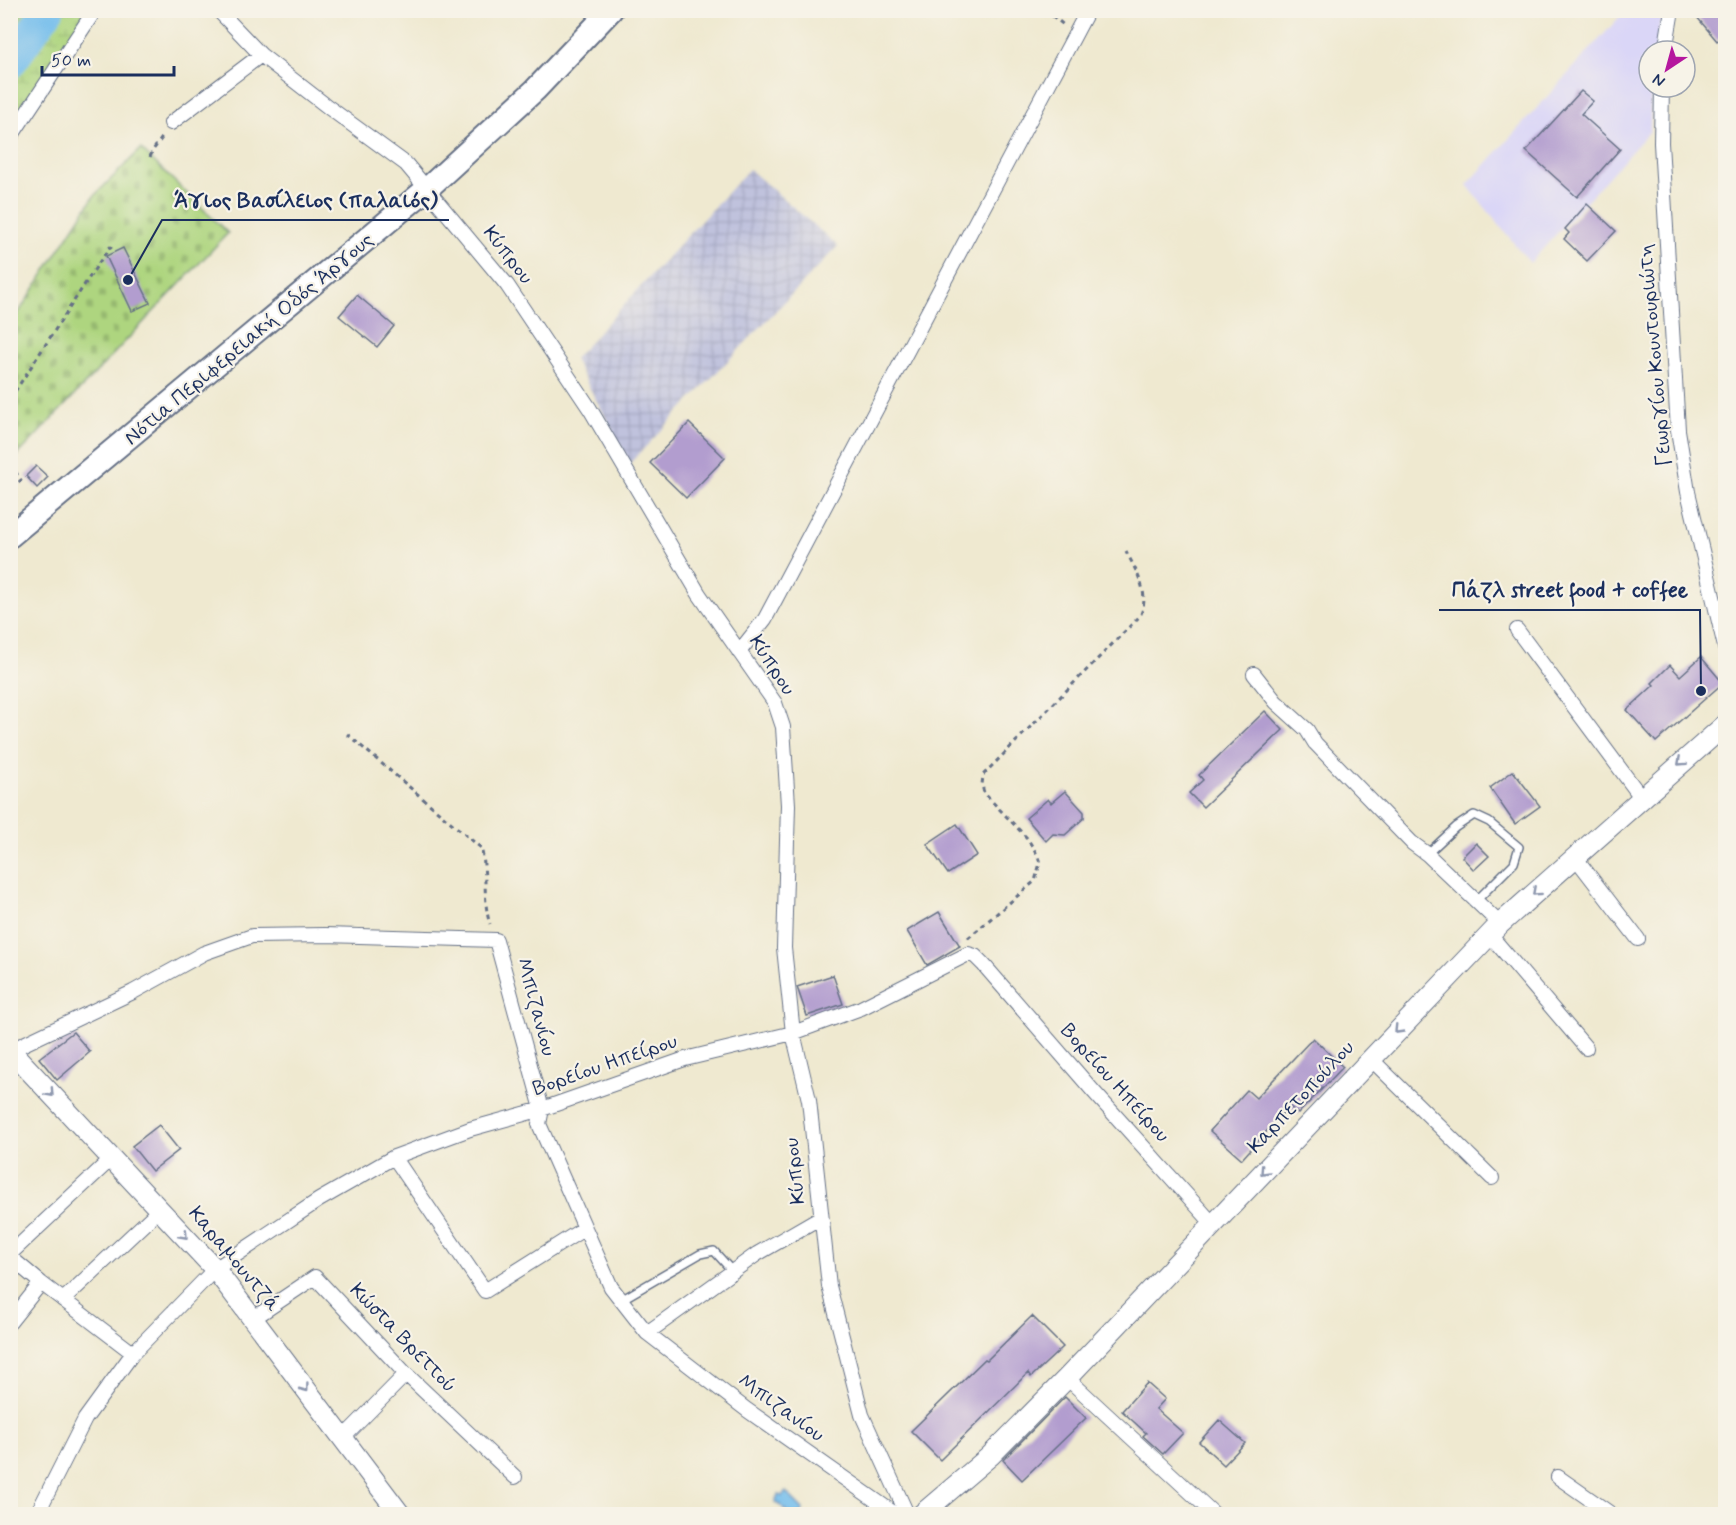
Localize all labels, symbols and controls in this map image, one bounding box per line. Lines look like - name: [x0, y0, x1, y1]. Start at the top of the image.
- scale bar: [42, 39, 174, 77]
- north arrow: [1637, 39, 1697, 99]
- text: 50 m: [51, 49, 91, 73]
- text: N: [1649, 68, 1670, 92]
- callout: Άγιος Βασίλειος (παλαιός): [162, 180, 449, 220]
- text: Άγιος Βασίλειος (παλαιός): [174, 187, 438, 215]
- street label: Κύπρου: [476, 220, 540, 290]
- street label: Νότια Περιφερειακή Οδός Άργους: [118, 226, 380, 452]
- street label: Γεωργίου Κουντουριώτη: [1631, 243, 1679, 467]
- callout: Πάζλ street food + coffee: [1439, 570, 1700, 610]
- text: Πάζλ street food + coffee: [1452, 577, 1689, 607]
- street label: Κύπρου: [742, 629, 802, 701]
- one-way arrow: [1677, 755, 1688, 766]
- one-way arrow: [1532, 885, 1543, 896]
- street label: Μπιζανίου: [509, 955, 563, 1059]
- street label: Βορείου Ηπείρου: [1054, 1017, 1176, 1149]
- one-way arrow: [1394, 1023, 1405, 1033]
- street label: Βορείου Ηπείρου: [529, 1027, 681, 1103]
- street label: Καρπετοπούλου: [1241, 1034, 1361, 1160]
- one-way arrow: [43, 1086, 54, 1097]
- street label: Κύπρου: [778, 1136, 812, 1206]
- one-way arrow: [1260, 1163, 1271, 1174]
- street label: Καραμουντζά: [182, 1200, 286, 1318]
- one-way arrow: [177, 1228, 188, 1239]
- street label: Κώστα Βρεττού: [343, 1277, 463, 1399]
- street label: Μπιζανίου: [732, 1367, 830, 1449]
- one-way arrow: [298, 1381, 309, 1392]

